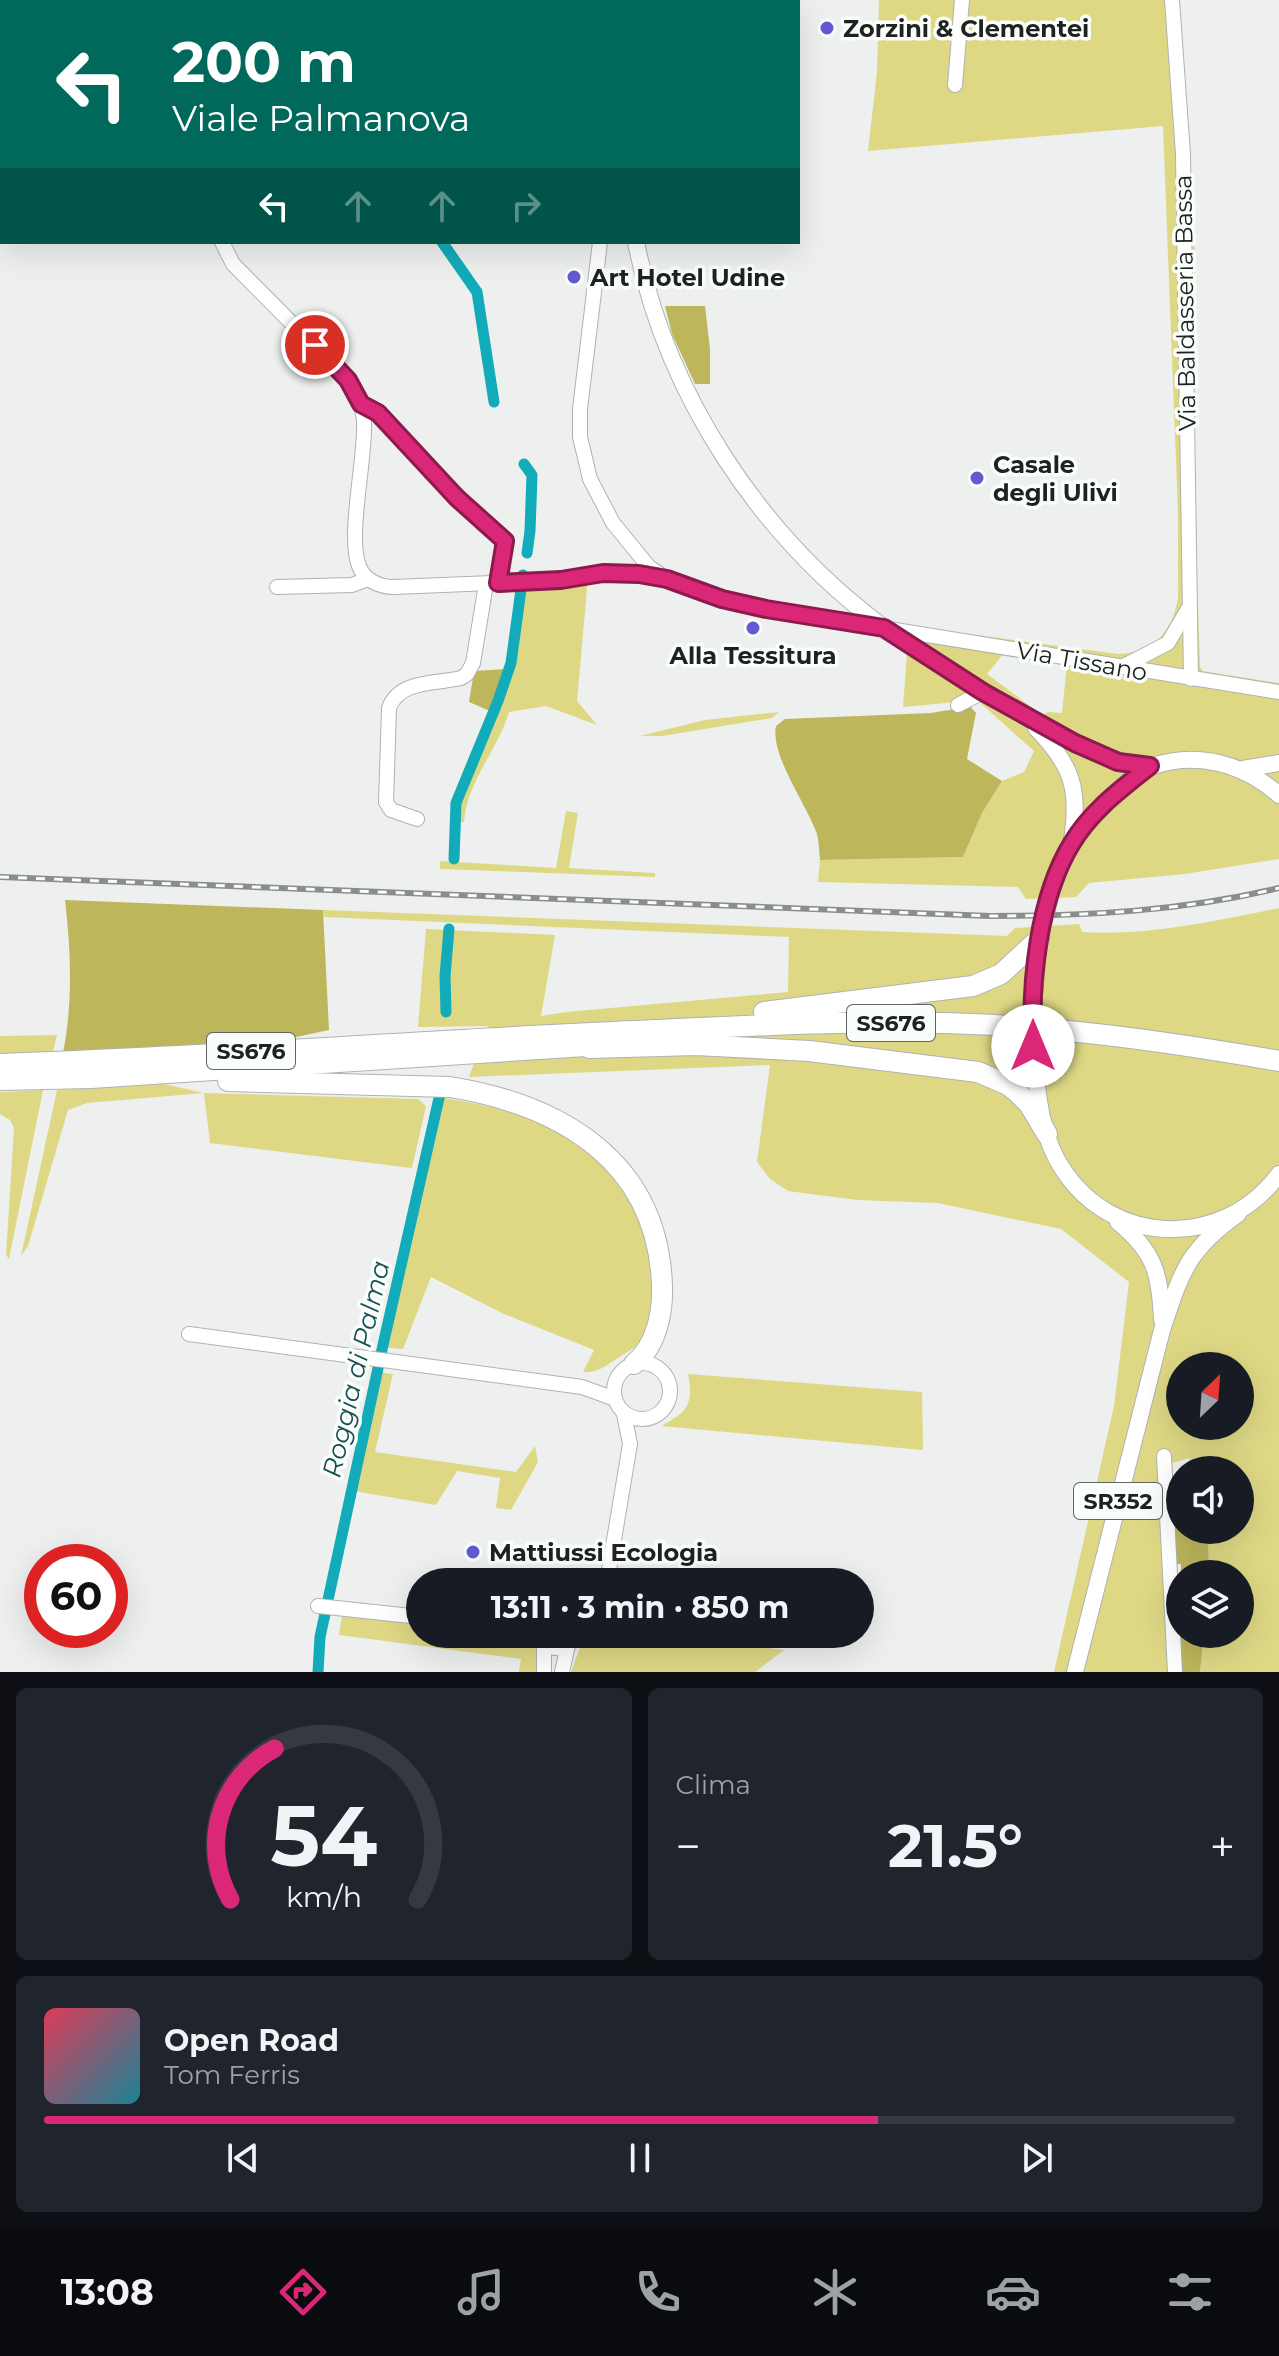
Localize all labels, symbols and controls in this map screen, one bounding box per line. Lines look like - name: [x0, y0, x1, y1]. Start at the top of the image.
- place label: Zorzini & Clementei: [843, 14, 1089, 43]
- marker: Zorzini & Clementei: [818, 19, 836, 37]
- text: 200 m: [172, 28, 356, 96]
- icon: left: [40, 32, 144, 136]
- text: Viale Palmanova: [172, 96, 470, 140]
- street label: Via Baldasseria Bassa: [1168, 175, 1202, 431]
- icon: left: [252, 184, 296, 228]
- icon: ahead: [336, 184, 380, 228]
- icon: ahead: [420, 184, 464, 228]
- icon: right: [504, 184, 548, 228]
- place label: Art Hotel Udine: [589, 263, 785, 292]
- marker: Art Hotel Udine: [565, 268, 583, 286]
- pin: [281, 311, 349, 379]
- icon: arrive: [293, 323, 337, 367]
- place label: Casale degli Ulivi: [993, 450, 1118, 507]
- marker: Casale degli Ulivi: [968, 469, 986, 487]
- marker: Alla Tessitura: [744, 619, 762, 637]
- street label: Via Tissano: [1014, 635, 1150, 687]
- place label: Alla Tessitura: [669, 641, 836, 670]
- position arrow: [991, 1004, 1075, 1088]
- road number: SS676: [847, 1005, 935, 1041]
- road number: SS676: [207, 1033, 295, 1069]
- water label: Roggia di Palma: [315, 1257, 397, 1481]
- north arrow: [1166, 1352, 1254, 1440]
- map controls: [1166, 1352, 1254, 1648]
- button: sound: [1166, 1456, 1254, 1544]
- road number: SR352: [1074, 1483, 1162, 1519]
- place label: Mattiussi Ecologia: [489, 1538, 718, 1567]
- marker: Mattiussi Ecologia: [464, 1543, 482, 1561]
- speed limit sign: 60: [24, 1544, 128, 1648]
- button: layers: [1166, 1560, 1254, 1648]
- text: 13:11 · 3 min · 850 m: [491, 1589, 789, 1626]
- text: Clima: [676, 1769, 751, 1801]
- text: 54: [270, 1785, 377, 1887]
- text: 21.5°: [888, 1809, 1023, 1882]
- text: −: [676, 1819, 701, 1873]
- text: +: [1210, 1819, 1235, 1873]
- text: km/h: [286, 1879, 362, 1914]
- text: Open Road: [164, 2022, 339, 2059]
- text: Tom Ferris: [164, 2059, 300, 2091]
- icon: previous: [221, 2136, 265, 2180]
- icon: pause: [618, 2136, 662, 2180]
- icon: next: [1015, 2136, 1059, 2180]
- icon: directions: [275, 2264, 331, 2320]
- icon: music: [453, 2264, 509, 2320]
- icon: phone: [630, 2264, 686, 2320]
- icon: climate: [807, 2264, 863, 2320]
- icon: car: [985, 2264, 1041, 2320]
- icon: filters: [1162, 2264, 1218, 2320]
- text: 13:08: [61, 2270, 154, 2314]

